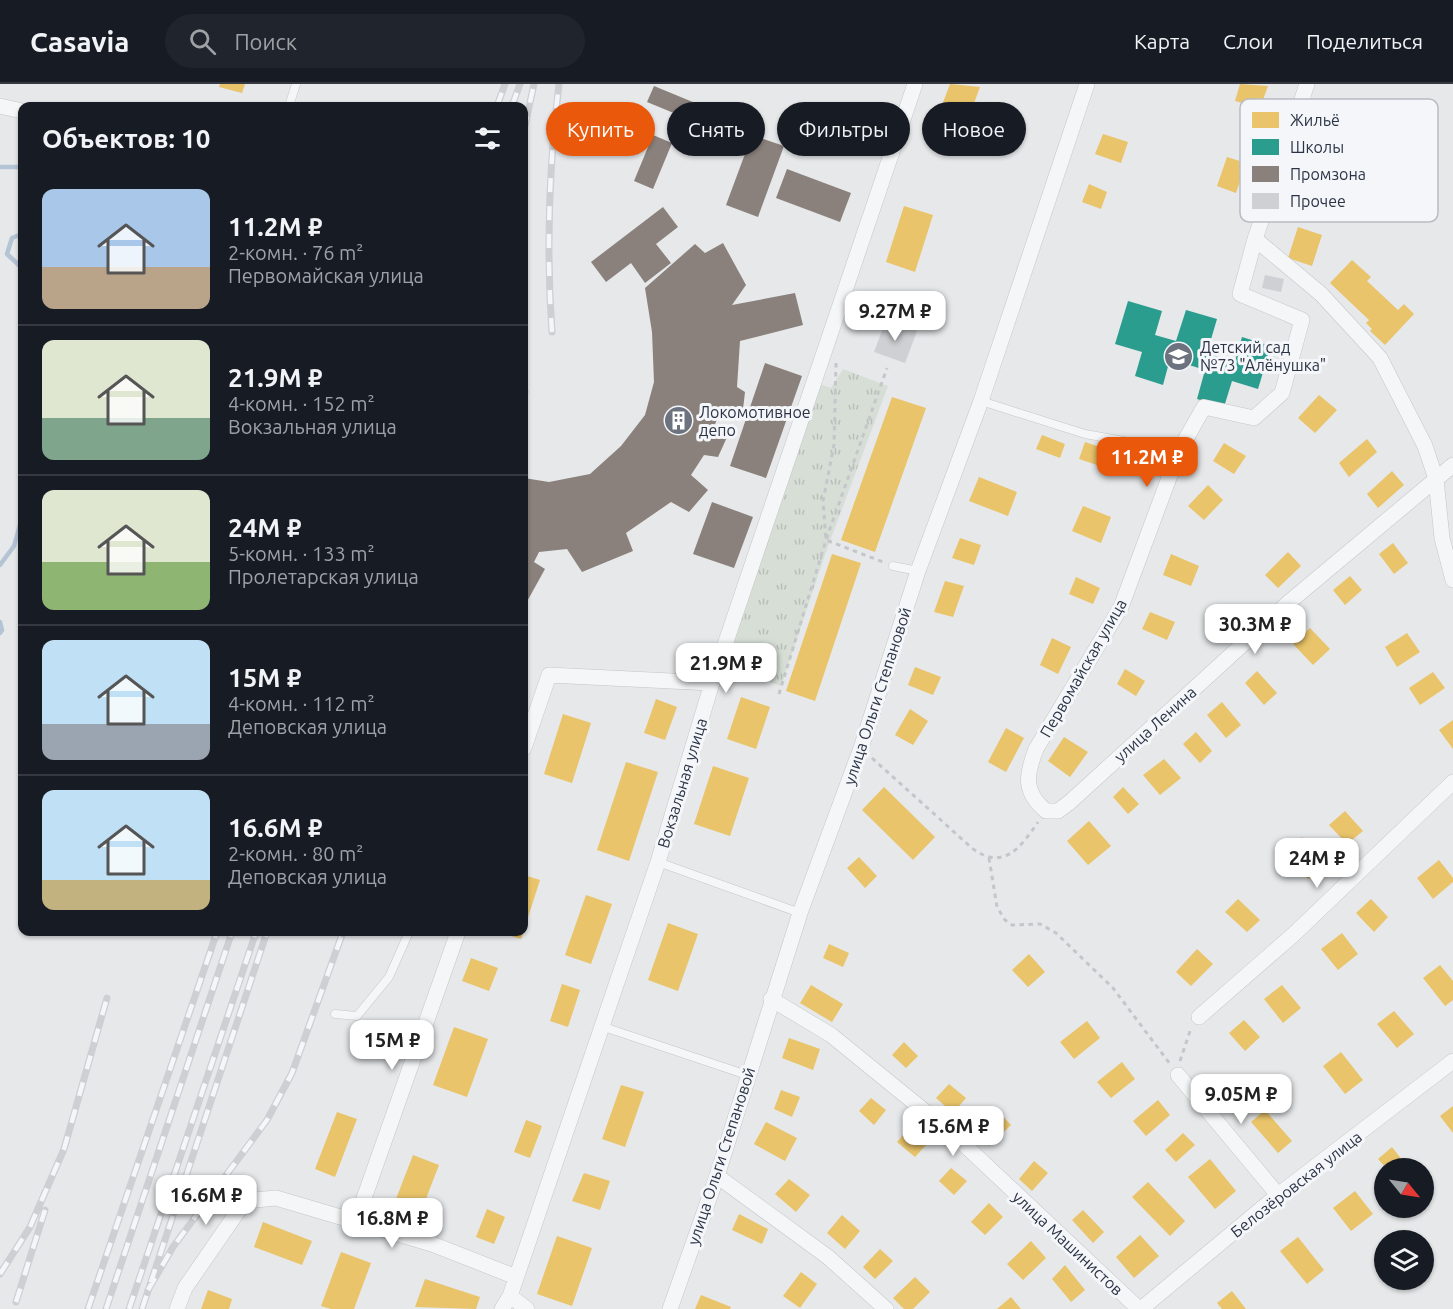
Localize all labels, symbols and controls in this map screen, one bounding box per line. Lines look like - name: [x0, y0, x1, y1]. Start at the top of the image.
- search box: [165, 14, 585, 68]
- icon: search: [186, 25, 219, 58]
- text: Casavia: [30, 26, 129, 57]
- text: Поиск: [234, 29, 297, 54]
- text: Карта: [1134, 29, 1190, 53]
- text: Слои: [1223, 29, 1273, 53]
- text: Поделиться: [1306, 29, 1423, 53]
- legend: [1240, 99, 1438, 222]
- chip: Купить: [546, 102, 655, 156]
- chip: Снять: [667, 102, 765, 156]
- chip: Фильтры: [777, 102, 910, 156]
- chip: Новое: [922, 102, 1026, 156]
- text: Жильё: [1290, 111, 1340, 129]
- icon: filters: [471, 122, 504, 155]
- text: Объектов: 10: [42, 124, 210, 153]
- text: Школы: [1290, 138, 1344, 156]
- text: Промзона: [1290, 165, 1366, 183]
- text: Прочее: [1290, 192, 1346, 210]
- text: 11.2M ₽: [228, 212, 322, 241]
- icon: home: [90, 213, 162, 285]
- text: 2-комн. · 76 m²: [228, 241, 363, 264]
- text: Первомайская улица: [228, 264, 424, 287]
- pin: 9.27M ₽: [840, 291, 950, 342]
- text: 9.27M ₽: [859, 299, 931, 322]
- place label: Детский сад №73 "Алёнушка": [1200, 338, 1326, 374]
- school or university icon: Детский сад №73 "Алёнушка": [1163, 340, 1195, 372]
- text: 21.9M ₽: [228, 363, 322, 392]
- icon: home: [90, 364, 162, 436]
- text: 4-комн. · 152 m²: [228, 392, 375, 415]
- place label: Локомотивное депо: [699, 403, 811, 439]
- building icon: Локомотивное депо: [662, 405, 694, 437]
- text: Вокзальная улица: [228, 415, 397, 438]
- pin: 11.2M ₽: [1092, 437, 1202, 488]
- text: 11.2M ₽: [1111, 445, 1183, 468]
- text: 24M ₽: [228, 513, 301, 542]
- icon: home: [90, 514, 162, 586]
- text: 5-комн. · 133 m²: [228, 542, 375, 565]
- text: Пролетарская улица: [228, 565, 419, 588]
- street label: Первомайская улица: [1036, 596, 1130, 740]
- pin: 30.3M ₽: [1200, 604, 1310, 655]
- street label: улица Ольги Степановой: [840, 605, 914, 787]
- text: 30.3M ₽: [1219, 612, 1291, 635]
- pin: 21.9M ₽: [671, 643, 781, 694]
- text: 21.9M ₽: [690, 651, 762, 674]
- text: 15M ₽: [228, 663, 301, 692]
- icon: home: [90, 664, 162, 736]
- street label: улица Ленина: [1110, 683, 1200, 765]
- text: 4-комн. · 112 m²: [228, 692, 375, 715]
- text: Деповская улица: [228, 715, 387, 738]
- street label: Вокзальная улица: [654, 716, 710, 850]
- text: 16.6M ₽: [228, 813, 322, 842]
- icon: home: [90, 814, 162, 886]
- pin: 24M ₽: [1275, 838, 1359, 889]
- text: 2-комн. · 80 m²: [228, 842, 363, 865]
- text: 24M ₽: [1289, 846, 1345, 869]
- text: Деповская улица: [228, 865, 387, 888]
- pin: 15M ₽: [350, 1020, 434, 1071]
- text: 15M ₽: [364, 1028, 420, 1051]
- street label: улица Ольги Степановой: [684, 1065, 758, 1247]
- pin: 9.05M ₽: [1186, 1074, 1296, 1125]
- text: 9.05M ₽: [1205, 1082, 1277, 1105]
- pin: 15.6M ₽: [898, 1106, 1008, 1157]
- text: 15.6M ₽: [917, 1114, 989, 1137]
- street label: Белозёровская улица: [1227, 1127, 1365, 1241]
- north arrow: [1374, 1158, 1434, 1218]
- map controls: [1374, 1158, 1434, 1290]
- pin: 16.6M ₽: [151, 1175, 261, 1226]
- text: 16.6M ₽: [170, 1183, 242, 1206]
- street label: улица Машинистов: [1009, 1187, 1127, 1299]
- pin: 16.8M ₽: [337, 1198, 447, 1249]
- text: 16.8M ₽: [356, 1206, 428, 1229]
- button: layers: [1374, 1230, 1434, 1290]

